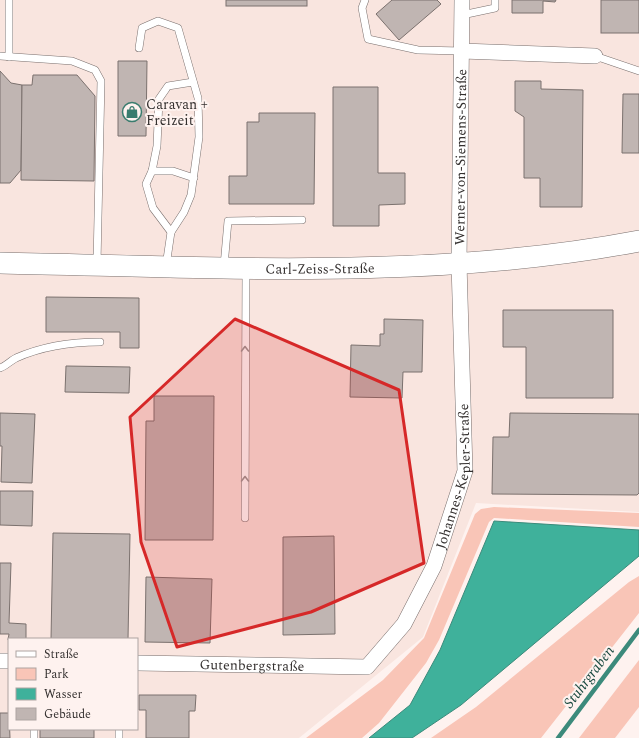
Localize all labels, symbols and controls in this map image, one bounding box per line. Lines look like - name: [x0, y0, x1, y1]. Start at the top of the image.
- street label: Werner-von-Siemens-Straße: [449, 69, 472, 245]
- place label: Caravan + Freizeit: [146, 94, 208, 131]
- shop icon: Caravan + Freizeit: [121, 101, 143, 123]
- street label: Carl-Zeiss-Straße: [265, 257, 375, 279]
- one-way arrow: [241, 346, 249, 352]
- street label: Johannes-Kepler-Straße: [430, 403, 476, 552]
- one-way arrow: [241, 476, 249, 482]
- legend: [8, 638, 138, 730]
- water label: Stuhrgraben: [558, 641, 620, 713]
- text: Straße: [44, 645, 79, 664]
- street label: Gutenbergstraße: [199, 654, 305, 676]
- text: Park: [44, 665, 69, 684]
- text: Wasser: [44, 685, 82, 704]
- text: Gebäude: [44, 705, 91, 724]

